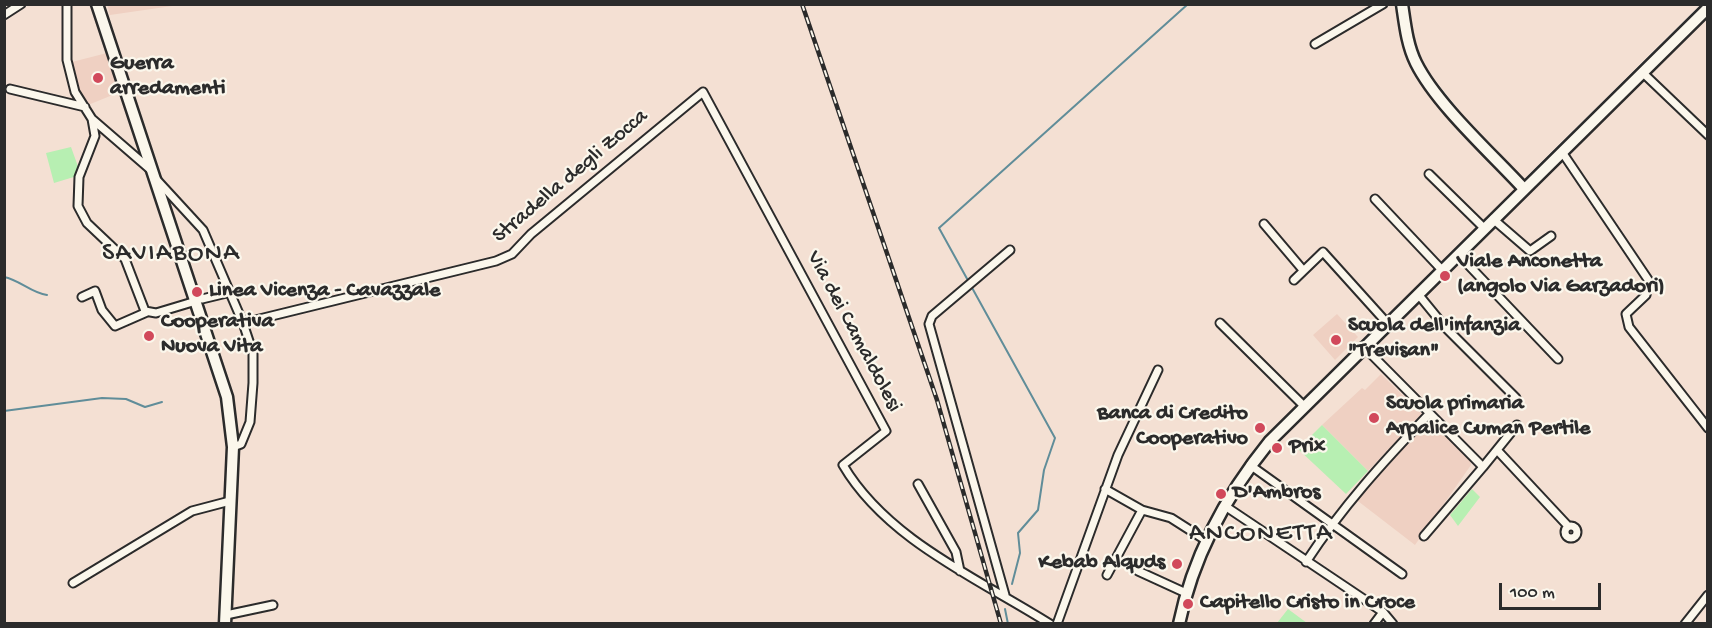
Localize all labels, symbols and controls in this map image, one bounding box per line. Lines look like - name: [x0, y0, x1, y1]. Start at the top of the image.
- place label: Guerra arredamenti: [110, 52, 225, 104]
- marker: Guerra arredamenti: [91, 71, 105, 85]
- street label: Stradella degli Zocca: [488, 104, 654, 250]
- district label: SAVIABONA: [102, 239, 240, 271]
- street label: Via dei Camaldolesi: [799, 247, 907, 417]
- place label: Viale Anconetta (angolo Via Garzadori): [1457, 250, 1665, 302]
- marker: Viale Anconetta (angolo Via Garzadori): [1438, 269, 1452, 283]
- place label: Linea Vicenza - Cavazzale: [209, 279, 440, 305]
- marker: Linea Vicenza - Cavazzale: [190, 285, 204, 299]
- place label: Cooperativa Nuova Vita: [161, 310, 274, 362]
- place label: Scuola dell'infanzia "Trevisan": [1348, 314, 1521, 366]
- marker: Cooperativa Nuova Vita: [142, 329, 156, 343]
- marker: Scuola dell'infanzia "Trevisan": [1329, 333, 1343, 347]
- place label: Scuola primaria Arpalice Cuman Pertile: [1386, 392, 1590, 444]
- place label: Banca di Credito Cooperativo: [1097, 402, 1248, 454]
- marker: Scuola primaria Arpalice Cuman Pertile: [1367, 411, 1381, 425]
- marker: Banca di Credito Cooperativo: [1253, 421, 1267, 435]
- place label: Prix: [1289, 435, 1325, 461]
- marker: Prix: [1270, 441, 1284, 455]
- place label: D'Ambros: [1233, 481, 1320, 507]
- marker: D'Ambros: [1214, 487, 1228, 501]
- district label: ANCONETTA: [1189, 519, 1333, 551]
- place label: Kebab Alquds: [1039, 551, 1165, 577]
- marker: Kebab Alquds: [1170, 557, 1184, 571]
- scale bar: [1502, 571, 1604, 609]
- text: 100 m: [1510, 583, 1555, 604]
- place label: Capitello Cristo in Croce: [1200, 591, 1415, 617]
- marker: Capitello Cristo in Croce: [1181, 597, 1195, 611]

